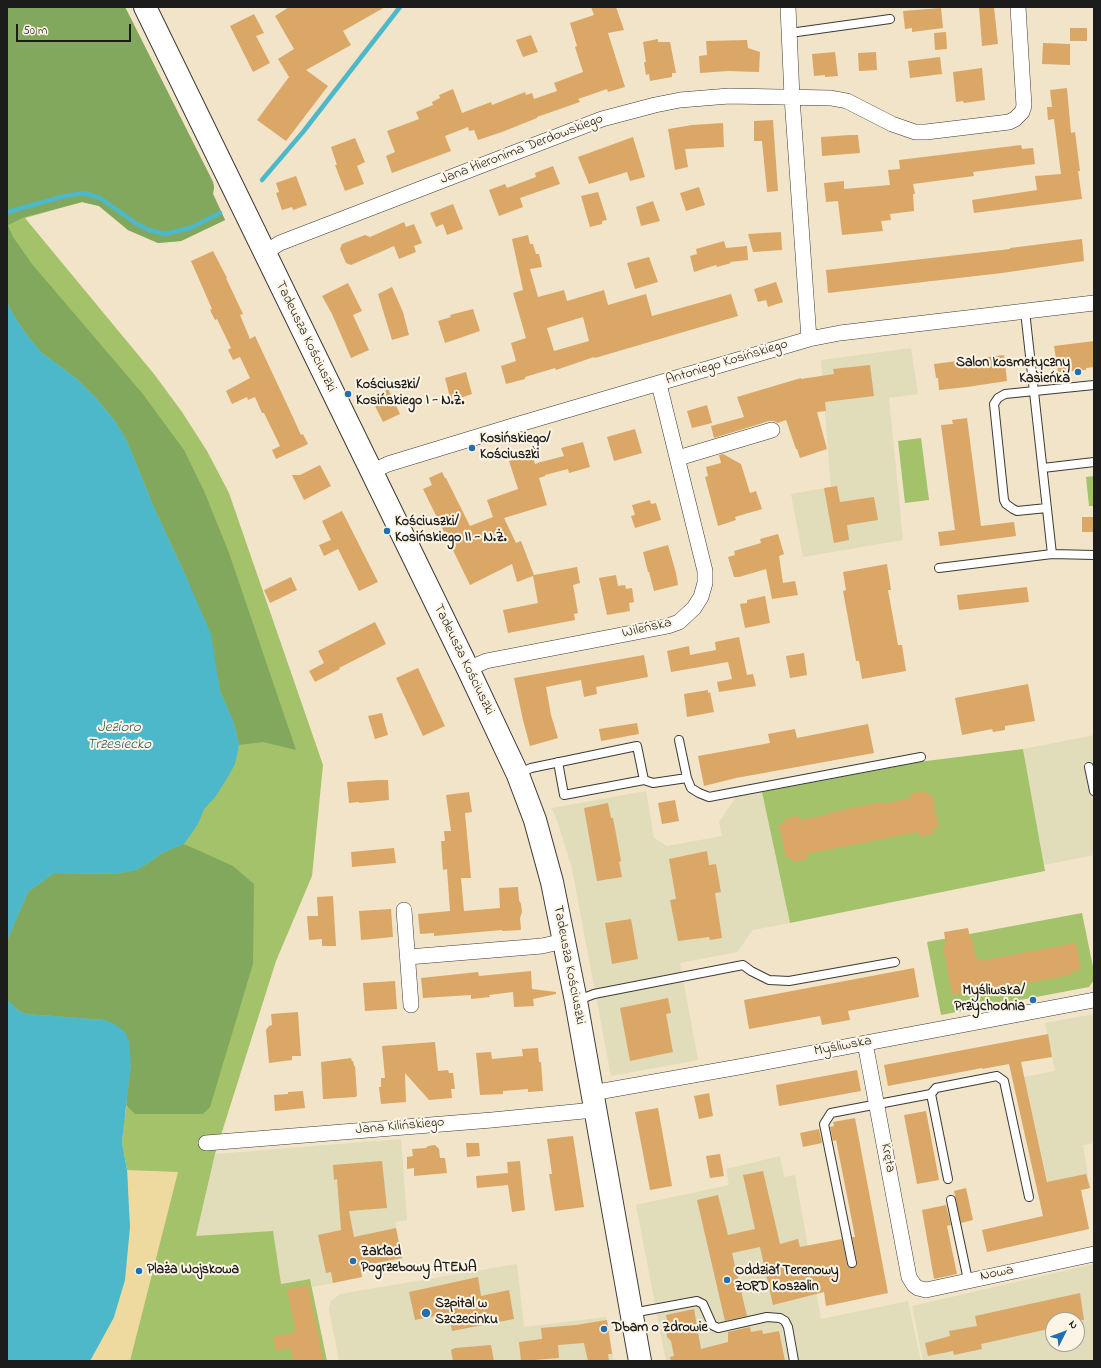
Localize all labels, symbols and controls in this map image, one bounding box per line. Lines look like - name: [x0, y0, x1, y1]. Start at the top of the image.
- scale bar: [18, 16, 133, 42]
- text: 50 m: [23, 22, 47, 40]
- street label: Jana Hieronima Derdowskiego: [438, 111, 606, 189]
- street label: Tadeusza Kościuszki: [271, 279, 339, 395]
- street label: Antoniego Kosińskiego: [664, 336, 790, 390]
- place label: Salon kosmetyczny Kasieńka: [956, 356, 1070, 388]
- marker: Salon kosmetyczny Kasieńka: [1073, 367, 1083, 377]
- place label: Kościuszki/ Kosińskiego I - N.Ż.: [356, 378, 464, 410]
- marker: Kościuszki/ Kosińskiego I - N.Ż.: [343, 389, 353, 399]
- place label: Kosińskiego/ Kościuszki: [480, 432, 551, 464]
- marker: Kosińskiego/ Kościuszki: [467, 443, 477, 453]
- place label: Kościuszki/ Kosińskiego II - N.Ż.: [395, 515, 507, 548]
- marker: Kościuszki/ Kosińskiego II - N.Ż.: [382, 526, 392, 536]
- street label: Tadeusza Kościuszki: [429, 602, 497, 718]
- street label: Wileńska: [621, 615, 673, 643]
- water label: Jezioro Trzesiecko: [87, 720, 151, 755]
- street label: Tadeusza Kościuszki: [548, 904, 588, 1026]
- place label: Myśliwska/ Przychodnia: [954, 984, 1025, 1016]
- marker: Myśliwska/ Przychodnia: [1028, 995, 1038, 1005]
- street label: Myśliwska: [813, 1033, 873, 1061]
- street label: Jana Kilińskiego: [355, 1115, 445, 1139]
- street label: Kręta: [876, 1142, 898, 1174]
- place label: Zakład Pogrzebowy ATENA: [361, 1245, 477, 1278]
- marker: Zakład Pogrzebowy ATENA: [348, 1256, 358, 1266]
- street label: Nowa: [979, 1262, 1015, 1286]
- place label: Plaża Wojskowa: [147, 1263, 239, 1279]
- place label: Oddział Terenowy ZORD Koszalin: [735, 1264, 839, 1296]
- marker: Plaża Wojskowa: [134, 1266, 144, 1276]
- marker: Oddział Terenowy ZORD Koszalin: [722, 1275, 732, 1285]
- place label: Szpital w Szczecinku: [435, 1297, 498, 1330]
- marker: Szpital w Szczecinku: [420, 1307, 432, 1319]
- north arrow: [1045, 1312, 1085, 1352]
- text: N: [1065, 1317, 1082, 1333]
- place label: Dbam o Zdrowie: [612, 1321, 708, 1337]
- marker: Dbam o Zdrowie: [599, 1324, 609, 1334]

